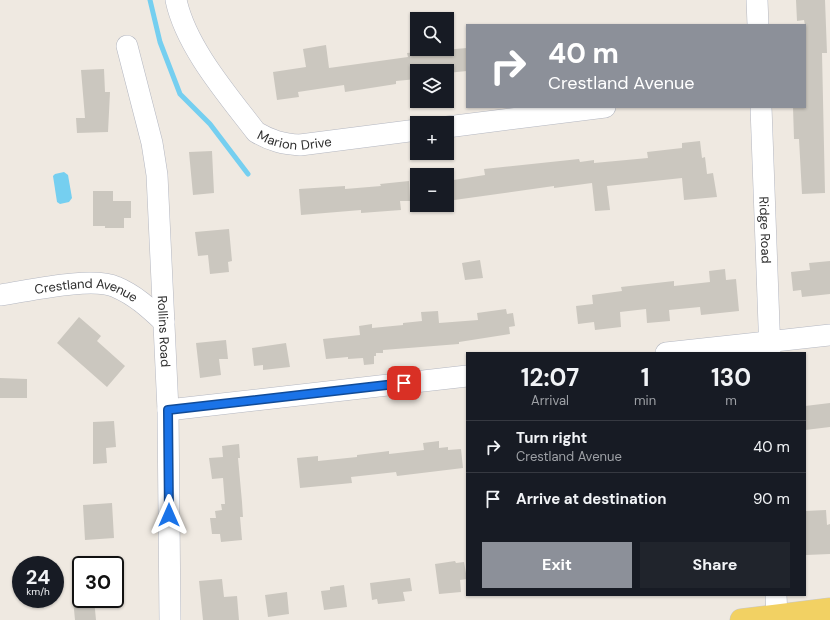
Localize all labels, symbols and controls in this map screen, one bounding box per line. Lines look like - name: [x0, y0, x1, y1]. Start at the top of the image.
- map controls: [410, 12, 454, 212]
- button: search: [410, 12, 454, 56]
- text: 40 m: [548, 35, 619, 72]
- icon: right: [482, 40, 534, 92]
- button: layers: [410, 64, 454, 108]
- text: Crestland Avenue: [548, 71, 695, 95]
- button: +: [410, 116, 454, 160]
- street label: Marion Drive: [255, 126, 333, 154]
- button: −: [410, 168, 454, 212]
- street label: Ridge Road: [756, 196, 775, 264]
- street label: Crestland Avenue: [33, 275, 141, 306]
- street label: Rollins Road: [154, 295, 174, 368]
- text: 12:07: [521, 362, 579, 393]
- text: 1: [641, 362, 649, 393]
- text: 130: [711, 362, 751, 393]
- pin: [387, 366, 421, 400]
- icon: arrive: [393, 372, 415, 394]
- text: Arrival: [531, 392, 569, 409]
- text: min: [634, 392, 656, 409]
- text: m: [725, 392, 737, 409]
- text: Turn right: [516, 428, 587, 448]
- icon: right: [482, 436, 504, 458]
- text: 40 m: [753, 437, 790, 457]
- text: Crestland Avenue: [516, 448, 622, 465]
- icon: arrive: [482, 488, 504, 510]
- text: Arrive at destination: [516, 489, 667, 509]
- text: 90 m: [753, 489, 790, 509]
- position arrow: [148, 494, 190, 536]
- button: Exit: [482, 542, 632, 588]
- button: Share: [640, 542, 790, 588]
- speed limit sign: 30: [72, 556, 124, 608]
- text: 24: [26, 564, 50, 590]
- text: km/h: [26, 585, 50, 598]

